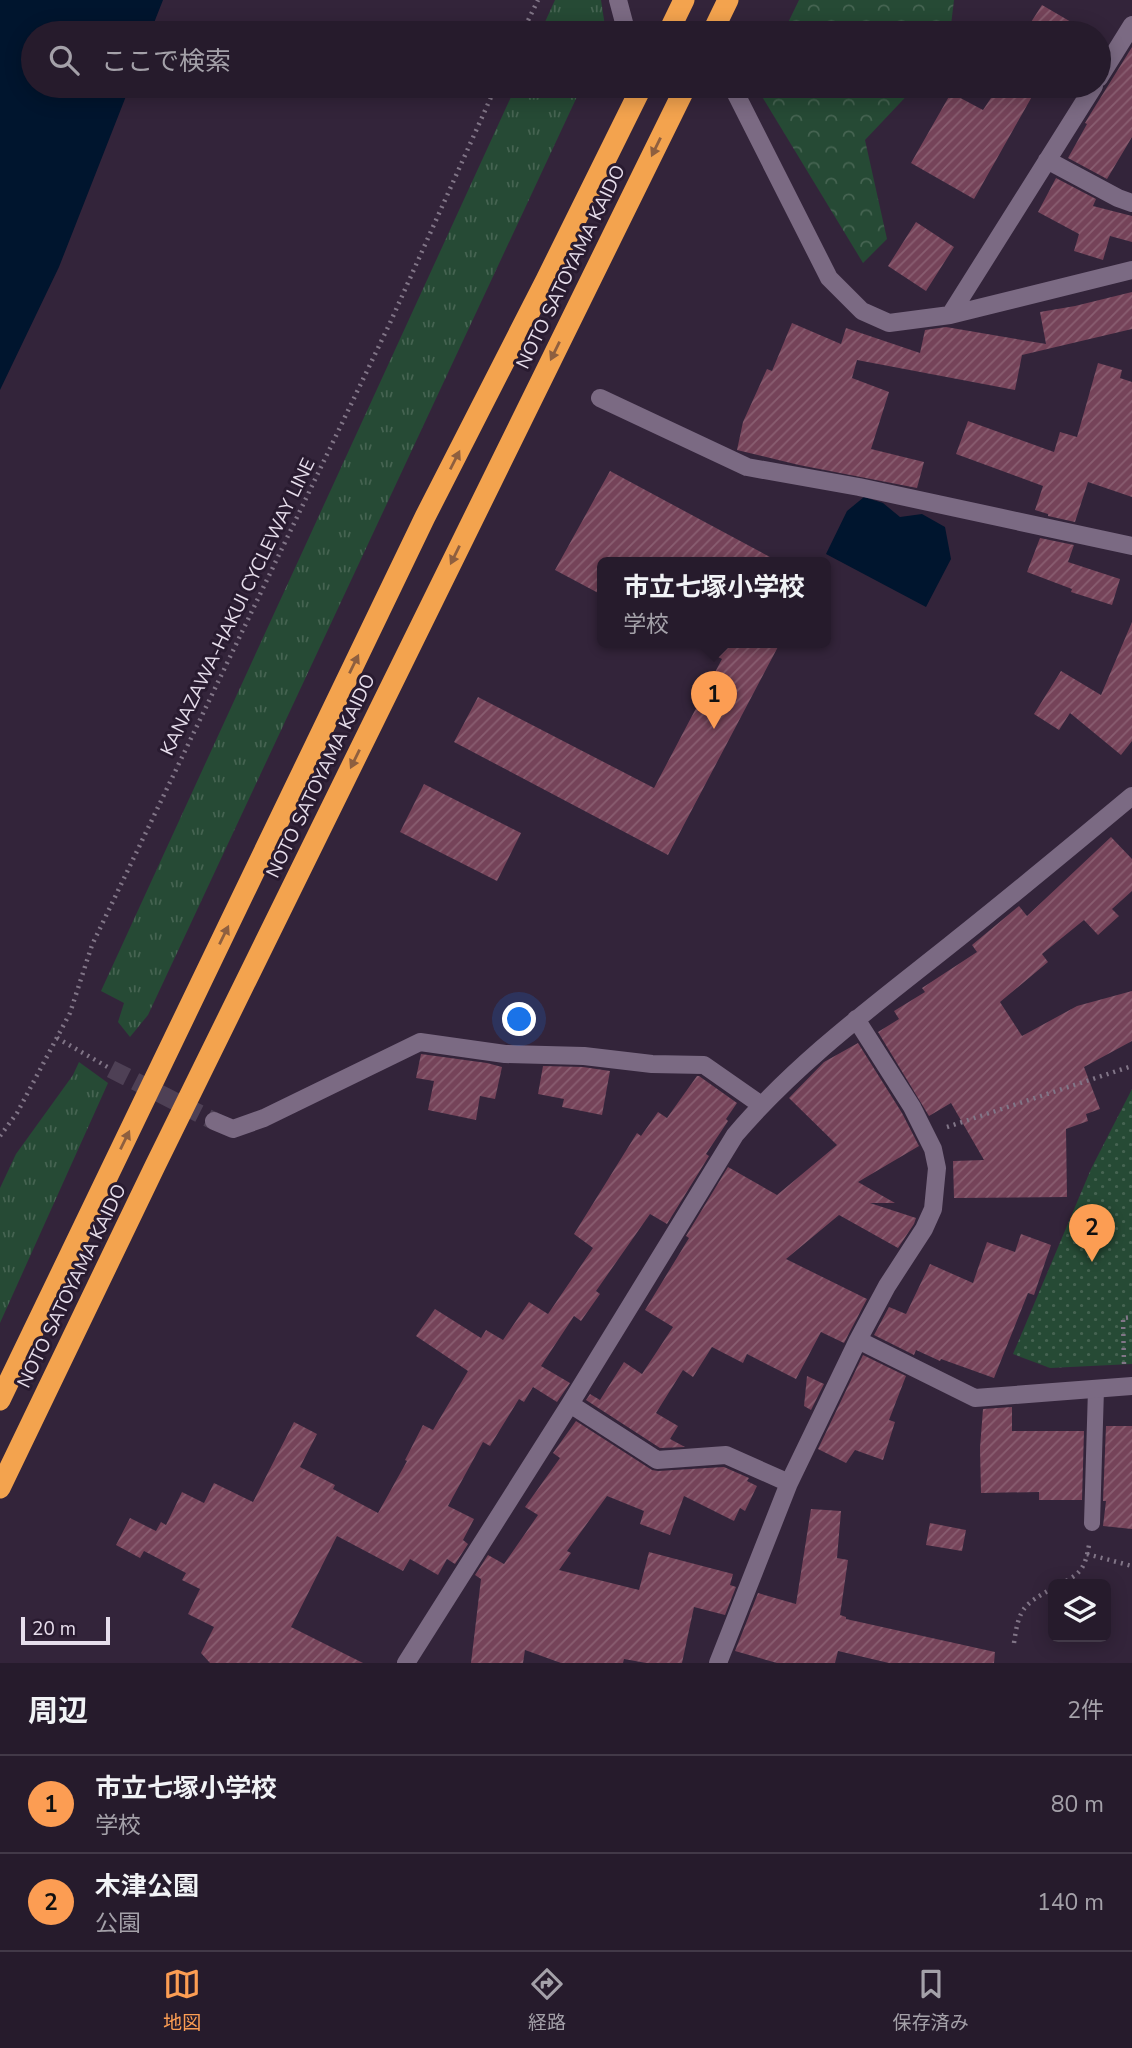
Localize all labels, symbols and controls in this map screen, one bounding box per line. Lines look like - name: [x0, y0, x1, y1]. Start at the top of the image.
- search box: [21, 21, 1111, 98]
- icon: search: [45, 41, 83, 79]
- text: ここで検索: [101, 44, 231, 79]
- one-way arrow: [650, 137, 661, 157]
- street label: NOTO SATOYAMA KAIDO: [510, 161, 632, 373]
- one-way arrow: [550, 341, 561, 361]
- one-way arrow: [449, 450, 460, 470]
- street label: KANAZAWA-HAKUI CYCLEWAY LINE: [154, 454, 322, 760]
- one-way arrow: [449, 545, 461, 565]
- popup: [597, 557, 831, 648]
- text: 市立七塚小学校: [623, 570, 805, 605]
- text: 学校: [623, 609, 669, 640]
- one-way arrow: [349, 654, 360, 674]
- street label: NOTO SATOYAMA KAIDO: [260, 670, 382, 882]
- pin: 1: [691, 671, 737, 729]
- one-way arrow: [349, 750, 361, 770]
- one-way arrow: [218, 925, 230, 945]
- your location: [502, 1002, 536, 1036]
- one-way arrow: [120, 1130, 131, 1150]
- street label: NOTO SATOYAMA KAIDO: [11, 1180, 133, 1392]
- pin: 2: [1069, 1204, 1115, 1262]
- map controls: [1048, 1579, 1111, 1642]
- button: layers: [1048, 1579, 1111, 1642]
- scale bar: [21, 1614, 110, 1646]
- text: 20 m: [32, 1616, 76, 1642]
- text: 周辺: [28, 1691, 88, 1732]
- text: 2件: [1067, 1695, 1104, 1726]
- text: 市立七塚小学校: [95, 1771, 277, 1806]
- text: 1: [44, 1789, 58, 1820]
- text: 80 m: [1051, 1789, 1104, 1820]
- text: 学校: [95, 1810, 141, 1841]
- text: 木津公園: [95, 1869, 199, 1904]
- text: 2: [44, 1887, 58, 1918]
- text: 140 m: [1037, 1887, 1104, 1918]
- text: 公園: [95, 1908, 141, 1939]
- tab: 地図: [163, 1965, 201, 2036]
- tab: 経路: [528, 1965, 566, 2036]
- tab: 保存済み: [893, 1965, 969, 2036]

